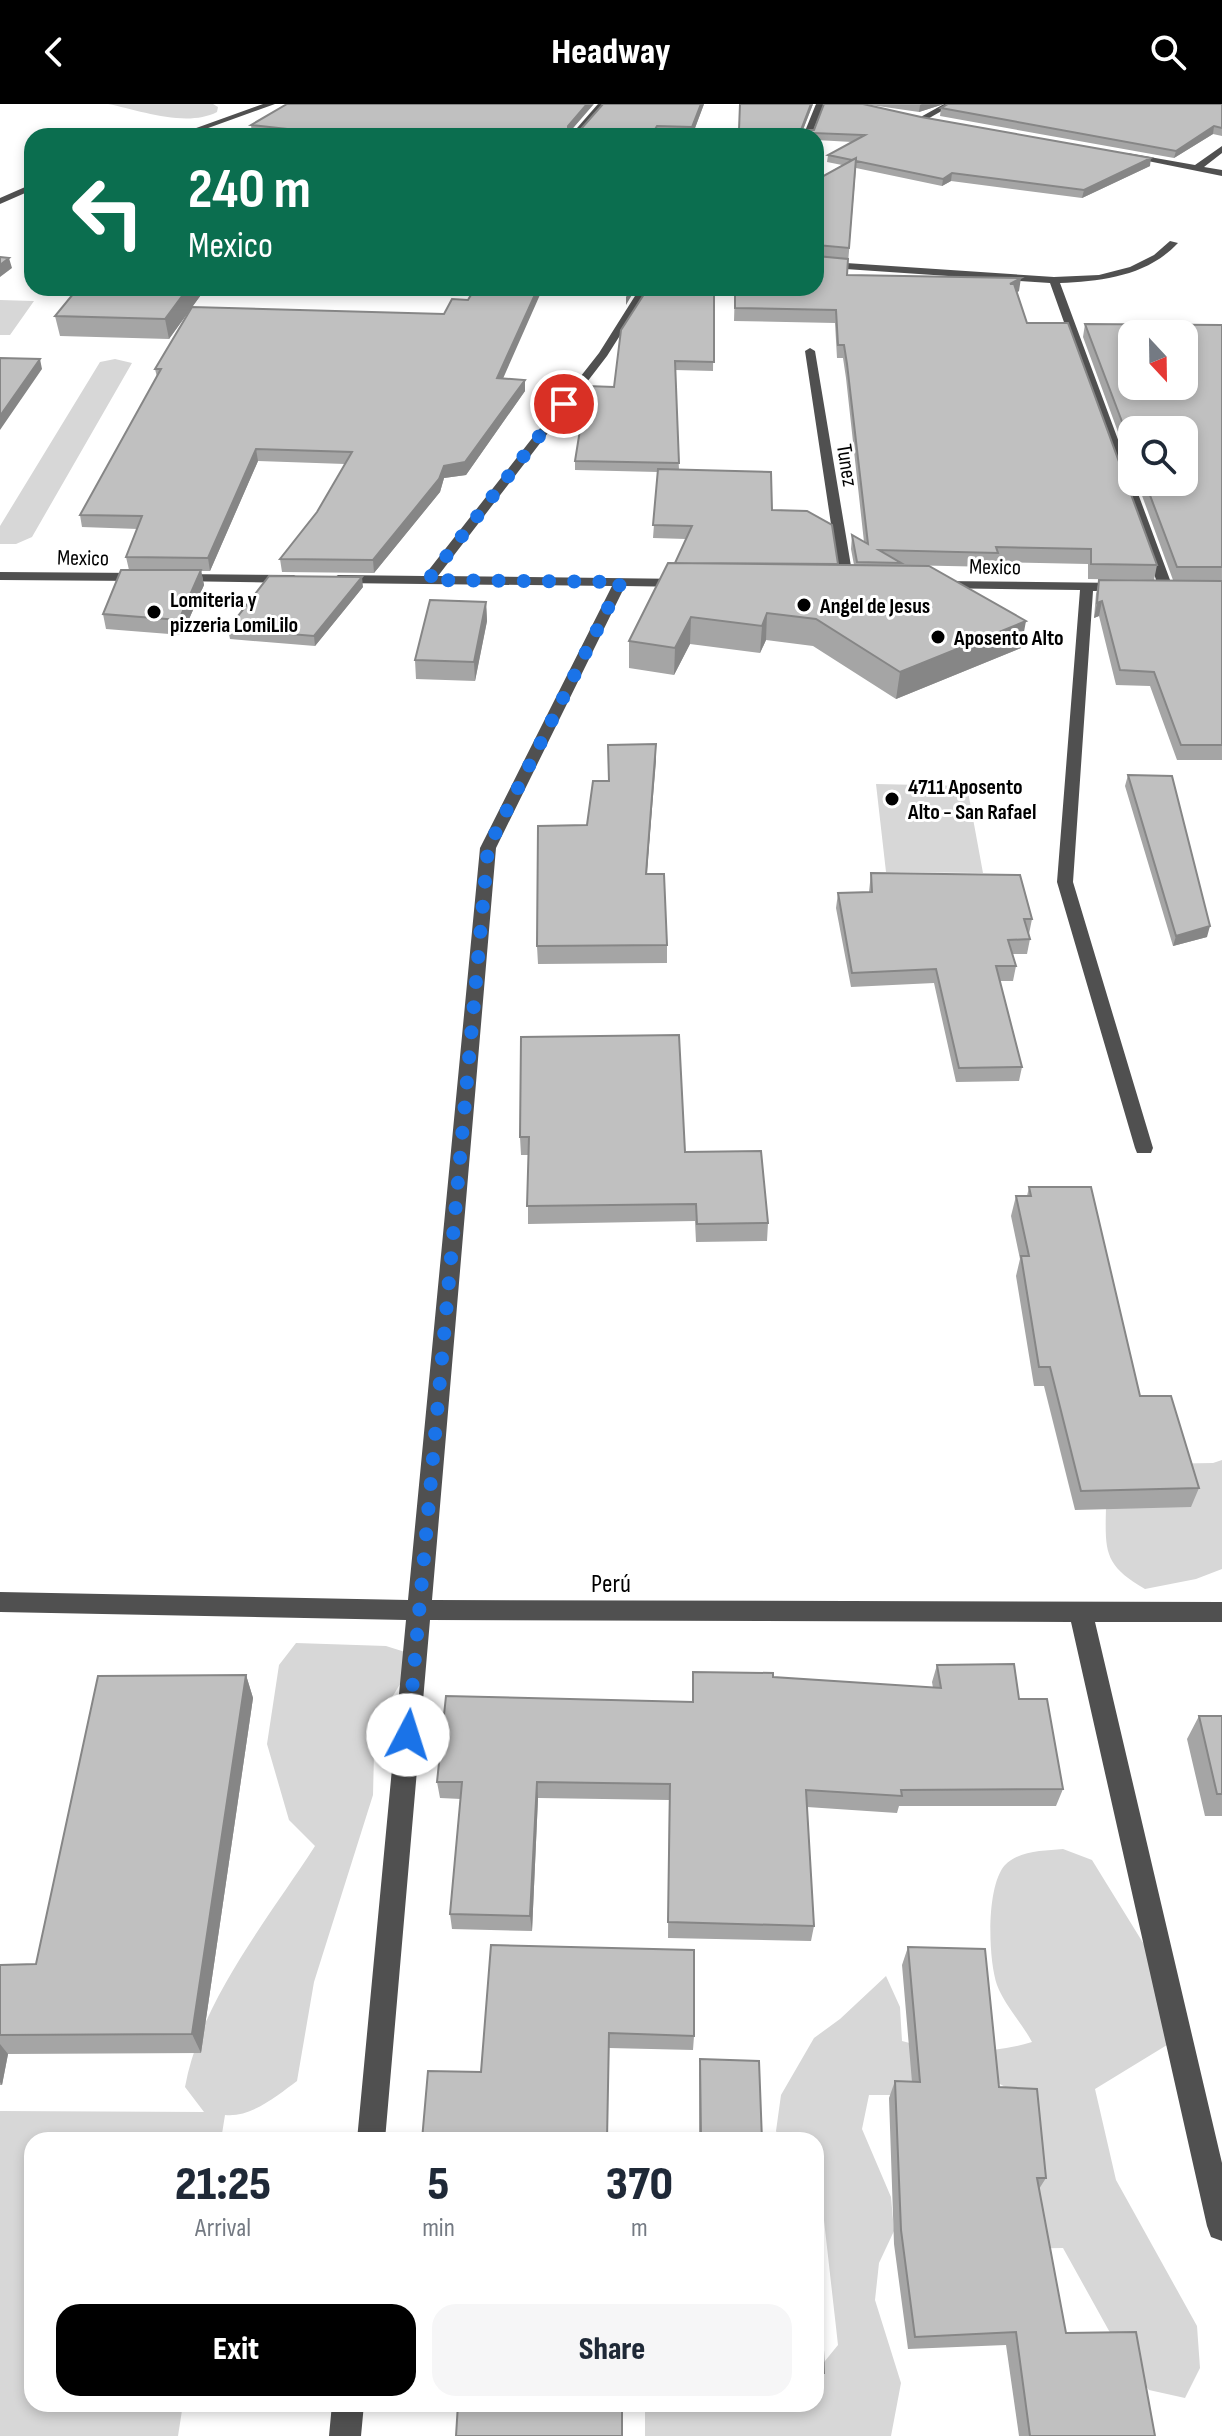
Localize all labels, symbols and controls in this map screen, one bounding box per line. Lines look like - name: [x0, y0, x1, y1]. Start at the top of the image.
- icon: back: [32, 30, 76, 74]
- icon: search: [1146, 30, 1190, 74]
- text: Headway: [552, 31, 670, 74]
- text: 240 m: [188, 157, 311, 224]
- icon: left: [56, 160, 160, 264]
- text: Mexico: [188, 225, 273, 268]
- north arrow: [1118, 320, 1198, 400]
- map controls: [1118, 320, 1198, 496]
- pin: [530, 370, 598, 438]
- icon: arrive: [542, 382, 586, 426]
- button: search: [1118, 416, 1198, 496]
- street label: Tunez: [830, 442, 863, 489]
- street label: Mexico: [57, 545, 109, 572]
- street label: Mexico: [969, 554, 1021, 581]
- place label: Lomiteria y pizzeria LomiLilo: [170, 587, 298, 639]
- place label: Angel de Jesus: [819, 593, 930, 620]
- marker: Angel de Jesus: [795, 596, 813, 614]
- marker: Lomiteria y pizzeria LomiLilo: [145, 603, 163, 621]
- place label: Aposento Alto: [953, 625, 1064, 652]
- marker: Aposento Alto: [929, 628, 947, 646]
- place label: 4711 Aposento Alto - San Rafael: [907, 774, 1036, 826]
- marker: 4711 Aposento Alto - San Rafael: [883, 790, 901, 808]
- street label: Perú: [591, 1569, 631, 1600]
- position arrow: [366, 1693, 450, 1777]
- text: 21:25: [175, 2156, 271, 2213]
- text: 5: [428, 2156, 449, 2213]
- text: 370: [606, 2156, 673, 2213]
- text: Arrival: [195, 2213, 251, 2244]
- text: min: [422, 2213, 455, 2244]
- text: m: [631, 2213, 648, 2244]
- button: Exit: [56, 2304, 416, 2396]
- button: Share: [432, 2304, 792, 2396]

